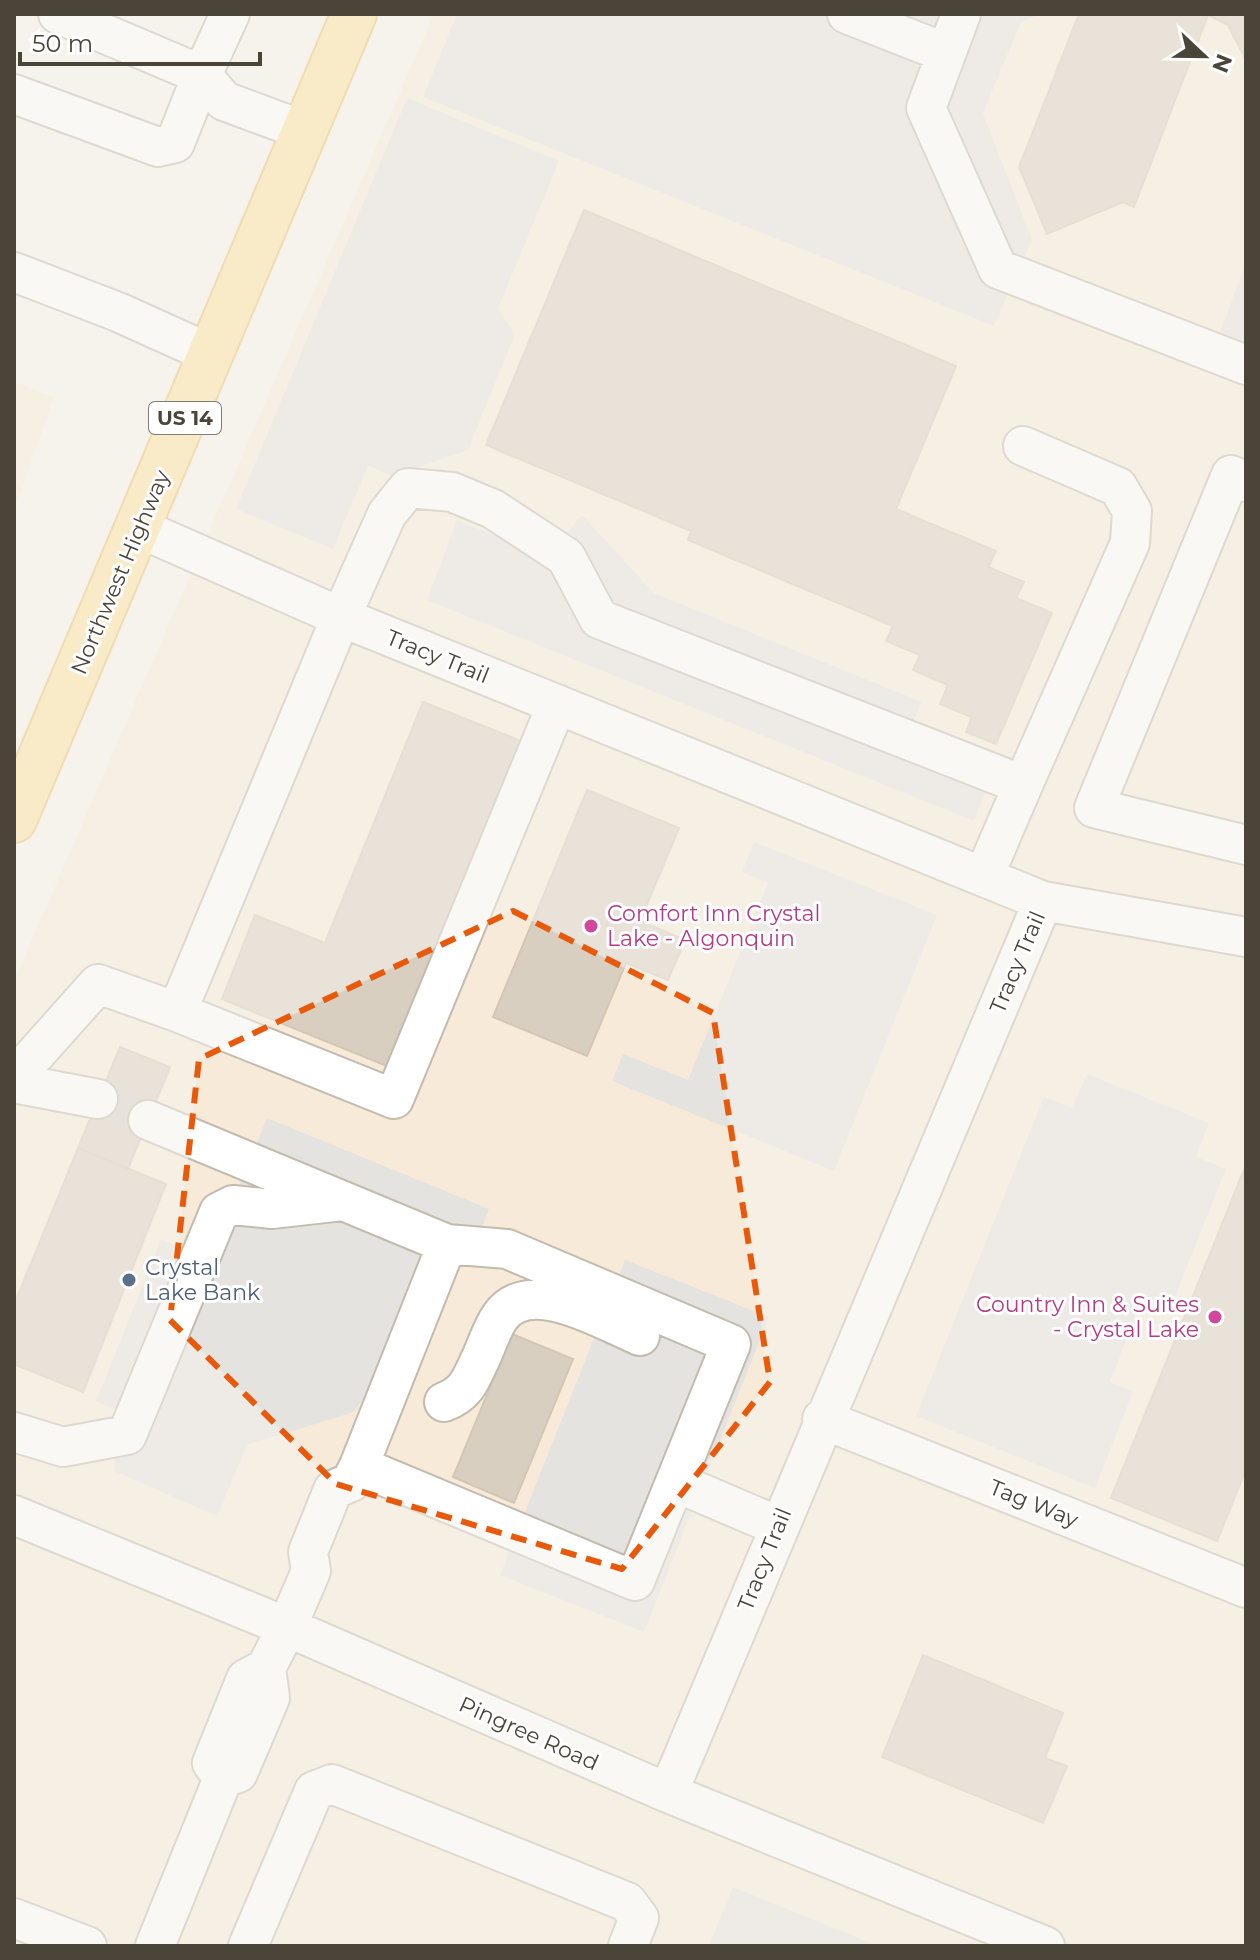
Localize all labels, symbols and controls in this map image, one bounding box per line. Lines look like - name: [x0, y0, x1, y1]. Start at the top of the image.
- scale bar: [20, 16, 260, 66]
- north arrow: [1164, 16, 1244, 96]
- text: 50 m: [32, 29, 93, 58]
- text: N: [1206, 50, 1238, 77]
- road number: US 14: [149, 402, 221, 434]
- street label: Northwest Highway: [65, 466, 176, 678]
- street label: Tracy Trail: [383, 624, 493, 689]
- place label: Comfort Inn Crystal Lake - Algonquin: [607, 900, 820, 952]
- street label: Tracy Trail: [984, 907, 1051, 1017]
- marker: Comfort Inn Crystal Lake - Algonquin: [582, 917, 600, 935]
- place label: Crystal Lake Bank: [145, 1254, 261, 1306]
- marker: Crystal Lake Bank: [120, 1271, 138, 1289]
- place label: Country Inn & Suites - Crystal Lake: [976, 1291, 1199, 1343]
- marker: Country Inn & Suites - Crystal Lake: [1206, 1308, 1224, 1326]
- street label: Tag Way: [985, 1473, 1082, 1534]
- street label: Tracy Trail: [732, 1504, 797, 1614]
- street label: Pingree Road: [455, 1691, 603, 1776]

